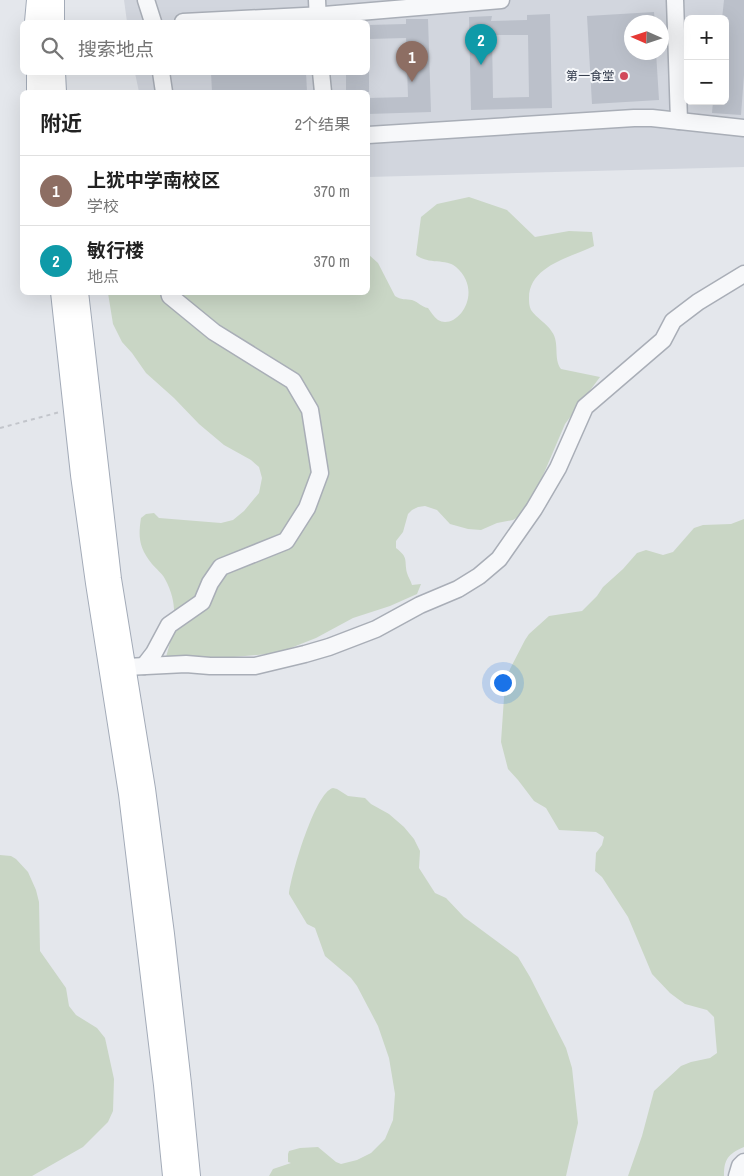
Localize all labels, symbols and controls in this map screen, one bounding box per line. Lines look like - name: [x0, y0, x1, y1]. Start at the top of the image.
- north arrow: [624, 15, 669, 60]
- map controls: [684, 15, 729, 105]
- button: +: [684, 15, 729, 60]
- search box: [20, 20, 370, 75]
- pin: 2: [465, 24, 497, 65]
- icon: search: [38, 34, 66, 62]
- text: 搜索地点: [78, 36, 154, 62]
- pin: 1: [396, 41, 428, 82]
- button: −: [684, 60, 729, 105]
- place label: 第一食堂: [566, 68, 614, 84]
- marker: 第一食堂: [618, 70, 630, 82]
- text: 附近: [40, 109, 82, 138]
- text: 2个结果: [295, 113, 350, 135]
- text: 上犹中学南校区: [87, 167, 220, 193]
- text: 1: [52, 180, 60, 202]
- text: 370 m: [314, 180, 350, 202]
- text: 学校: [87, 195, 119, 217]
- text: 敏行楼: [87, 237, 144, 263]
- text: 2: [52, 250, 60, 272]
- text: 370 m: [314, 250, 350, 272]
- text: 地点: [87, 265, 119, 287]
- your location: [490, 670, 516, 696]

